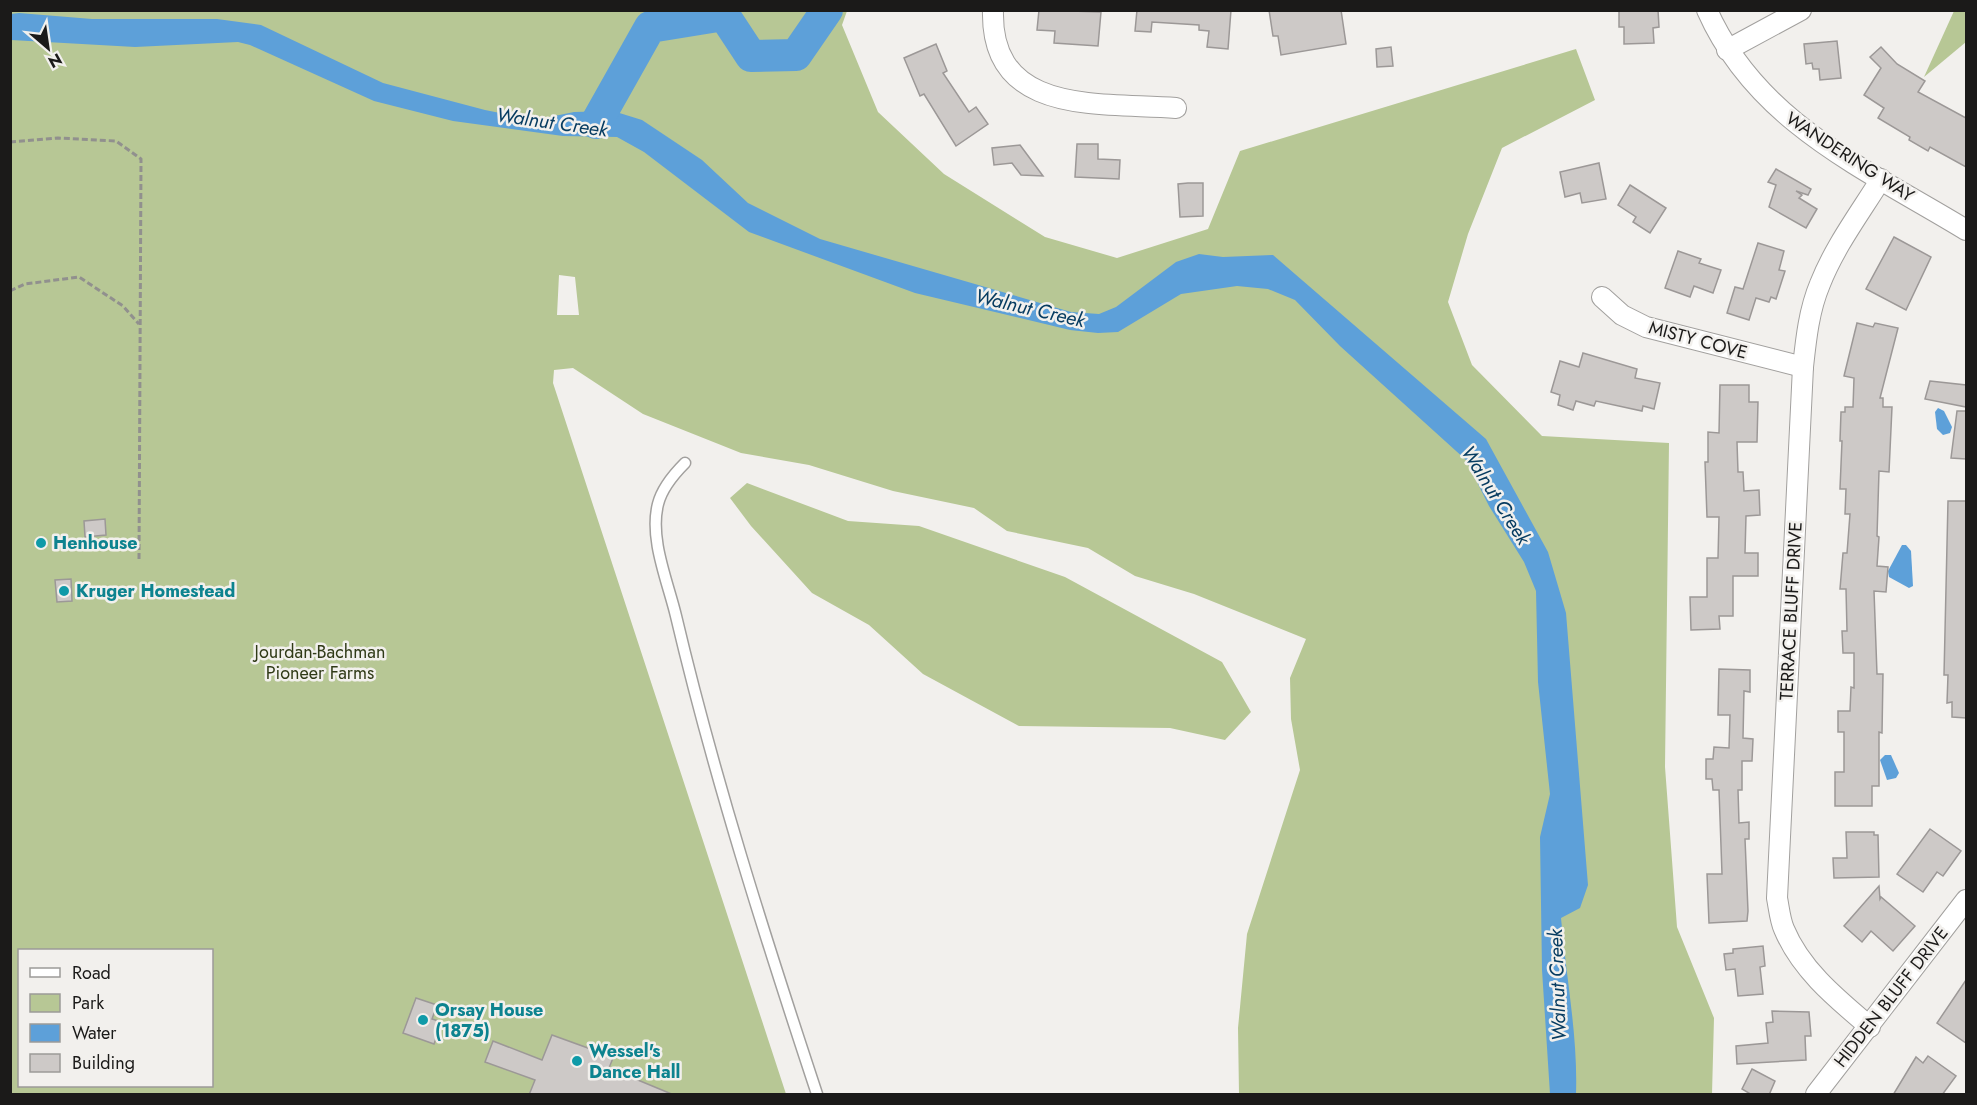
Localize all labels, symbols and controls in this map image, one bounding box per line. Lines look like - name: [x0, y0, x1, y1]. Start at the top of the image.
- north arrow: [18, 18, 78, 78]
- text: N: [44, 48, 66, 74]
- water label: Walnut Creek: [494, 100, 611, 145]
- street label: WANDERING WAY: [1781, 106, 1920, 209]
- water label: Walnut Creek: [972, 282, 1089, 336]
- street label: MISTY COVE: [1646, 314, 1750, 366]
- water label: Walnut Creek: [1454, 440, 1538, 552]
- street label: TERRACE BLUFF DRIVE: [1773, 521, 1809, 701]
- place label: Henhouse: [53, 530, 138, 556]
- marker: Henhouse: [34, 536, 48, 550]
- place label: Kruger Homestead: [76, 578, 235, 604]
- marker: Kruger Homestead: [57, 584, 71, 598]
- park label: Jourdan-Bachman Pioneer Farms: [253, 639, 385, 686]
- street label: HIDDEN BLUFF DRIVE: [1828, 921, 1954, 1073]
- water label: Walnut Creek: [1541, 927, 1574, 1041]
- legend: [18, 949, 213, 1087]
- text: Road: [72, 960, 111, 986]
- text: Park: [72, 990, 104, 1016]
- place label: Orsay House (1875): [435, 997, 543, 1044]
- marker: Orsay House (1875): [416, 1013, 430, 1027]
- text: Water: [72, 1020, 117, 1046]
- place label: Wessel's Dance Hall: [589, 1038, 680, 1085]
- text: Building: [72, 1050, 135, 1076]
- marker: Wessel's Dance Hall: [570, 1054, 584, 1068]

